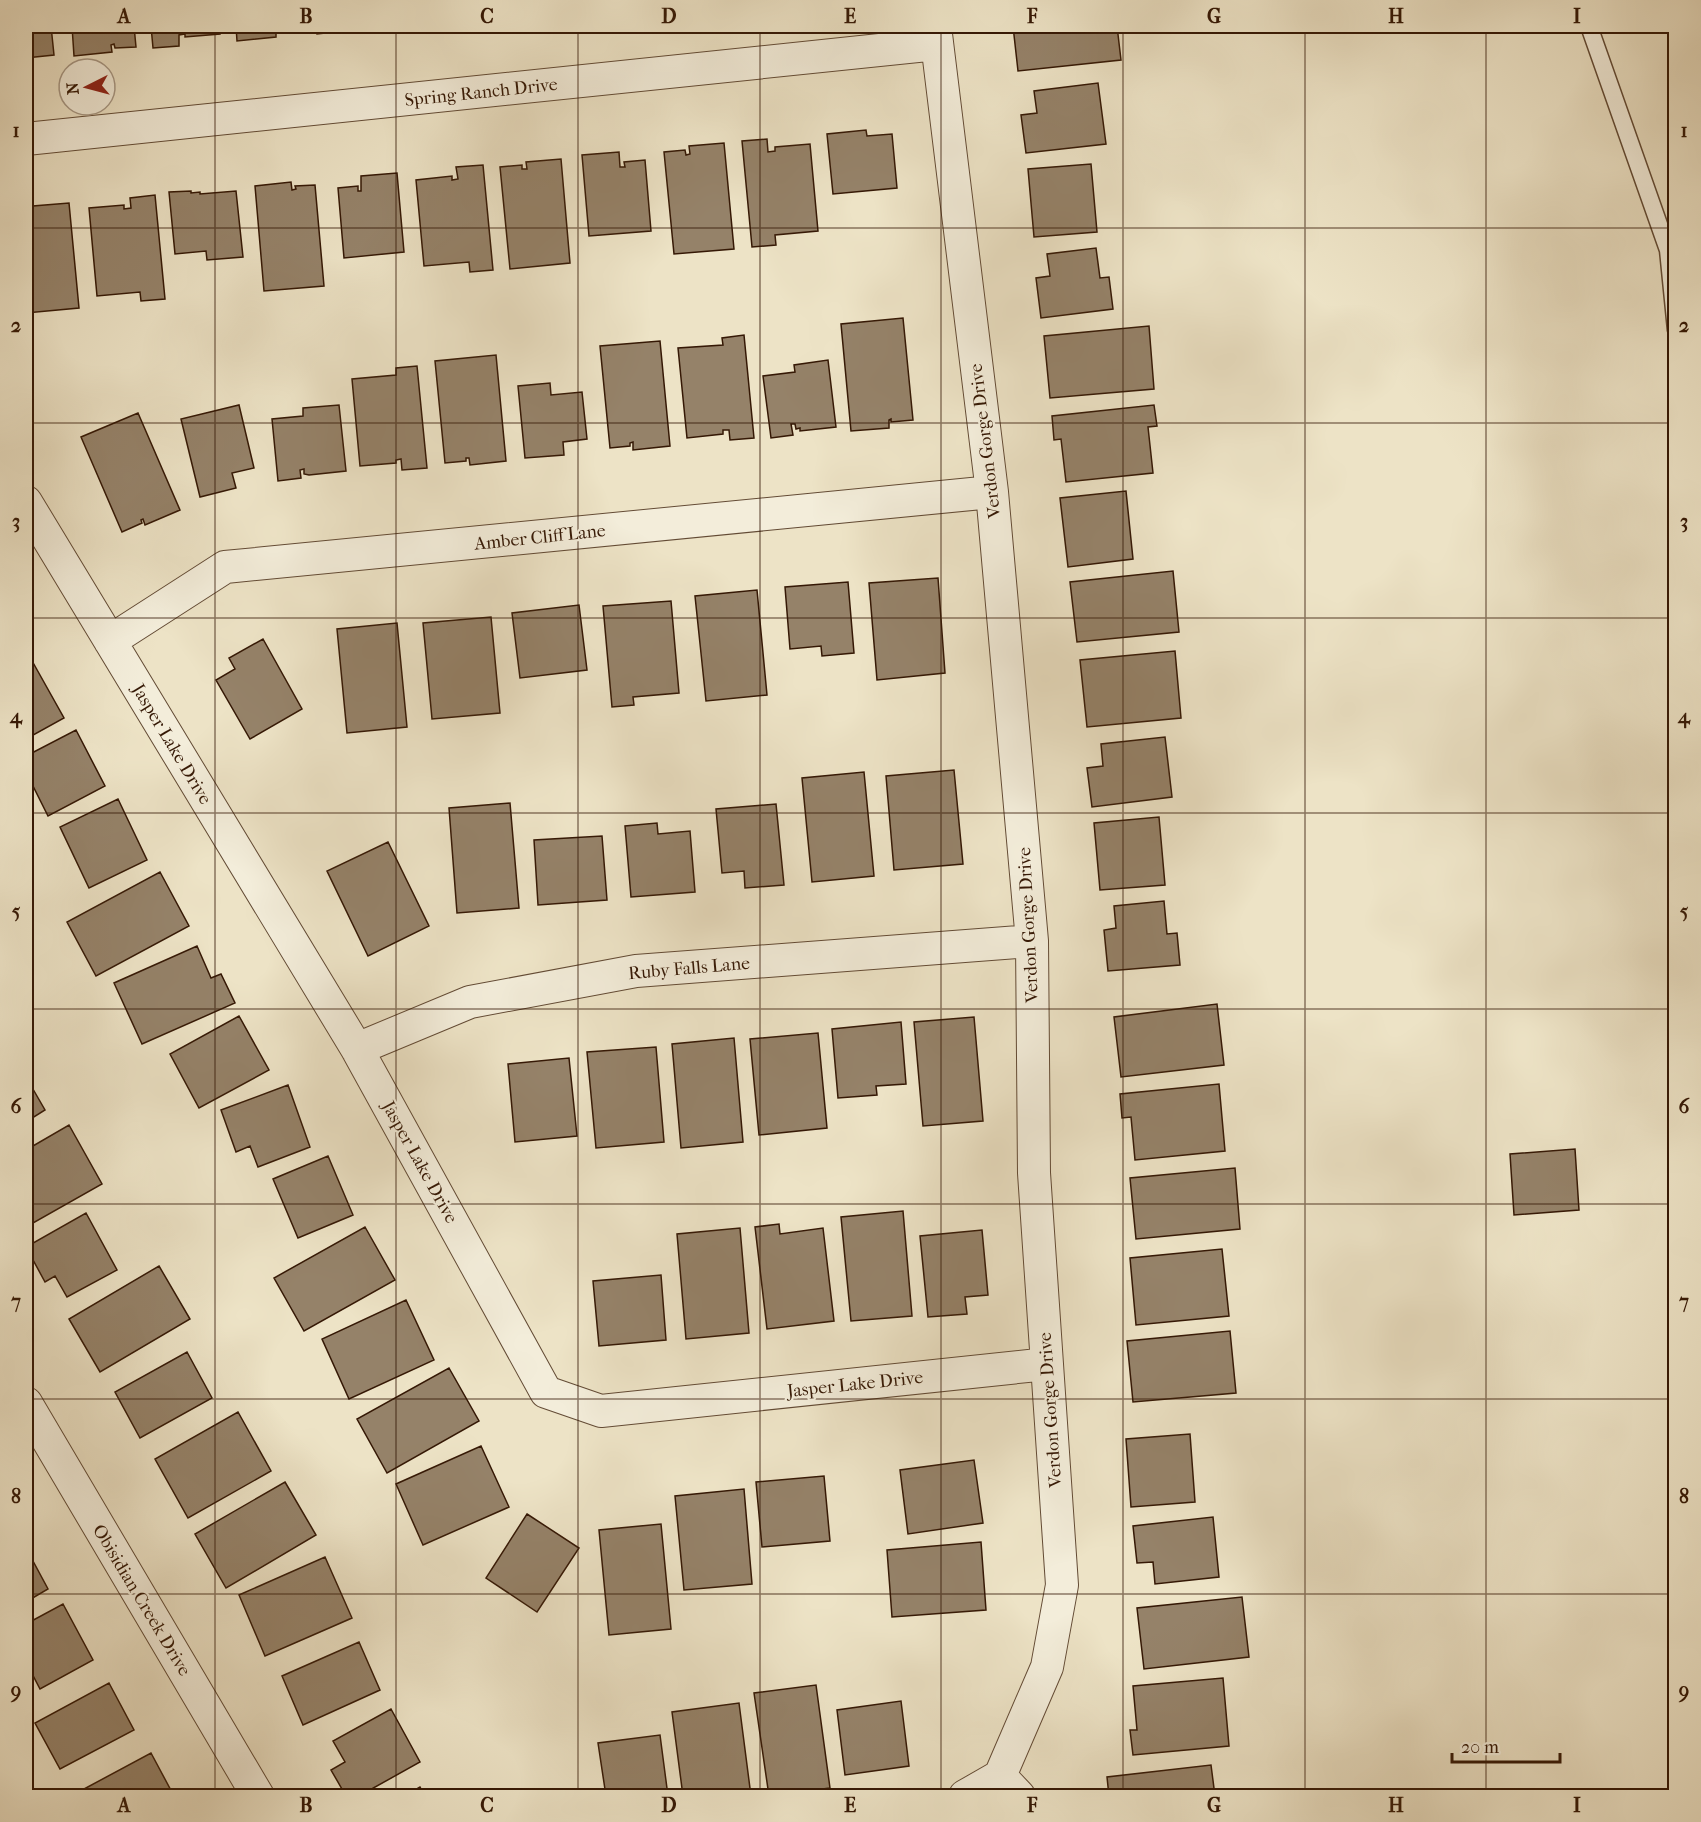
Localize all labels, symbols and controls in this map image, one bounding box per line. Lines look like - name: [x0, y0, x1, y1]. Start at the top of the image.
- text: A: [116, 5, 132, 28]
- text: B: [299, 5, 313, 28]
- text: C: [480, 5, 494, 28]
- text: D: [661, 5, 677, 28]
- text: E: [844, 5, 856, 28]
- text: F: [1026, 5, 1038, 28]
- text: G: [1207, 5, 1221, 28]
- text: H: [1388, 5, 1404, 28]
- text: I: [1573, 5, 1581, 28]
- north arrow: [57, 57, 117, 117]
- street label: Spring Ranch Drive: [404, 74, 559, 111]
- text: N: [62, 81, 83, 96]
- text: 1: [12, 119, 20, 142]
- text: 1: [1680, 119, 1688, 142]
- text: 2: [11, 314, 21, 337]
- text: 2: [1679, 314, 1689, 337]
- street label: Verdon Gorge Drive: [966, 362, 1006, 521]
- text: 3: [12, 510, 20, 533]
- text: 3: [1680, 510, 1688, 533]
- street label: Amber Cliff Lane: [472, 520, 607, 555]
- street label: Jasper Lake Drive: [126, 679, 216, 808]
- text: 4: [9, 705, 23, 729]
- text: 4: [1677, 705, 1691, 729]
- street label: Verdon Gorge Drive: [1014, 847, 1043, 1004]
- text: 5: [12, 900, 21, 923]
- text: 5: [1680, 900, 1689, 923]
- street label: Ruby Falls Lane: [627, 953, 751, 984]
- text: 6: [11, 1095, 23, 1118]
- text: 6: [1679, 1095, 1691, 1118]
- street label: Jasper Lake Drive: [376, 1096, 462, 1227]
- text: 7: [10, 1290, 21, 1313]
- text: 7: [1678, 1290, 1689, 1313]
- street label: Verdon Gorge Drive: [1035, 1331, 1066, 1489]
- street label: Jasper Lake Drive: [784, 1367, 924, 1402]
- text: 8: [11, 1485, 21, 1508]
- text: 8: [1679, 1485, 1689, 1508]
- street label: Obisidian Creek Drive: [88, 1521, 195, 1680]
- text: 9: [10, 1680, 21, 1703]
- text: 9: [1678, 1680, 1689, 1703]
- scale bar: [1452, 1726, 1560, 1764]
- text: 20 m: [1461, 1737, 1499, 1758]
- text: A: [116, 1794, 132, 1817]
- text: B: [299, 1794, 313, 1817]
- text: C: [480, 1794, 494, 1817]
- text: D: [661, 1794, 677, 1817]
- text: E: [844, 1794, 856, 1817]
- text: F: [1026, 1794, 1038, 1817]
- text: G: [1207, 1794, 1221, 1817]
- text: H: [1388, 1794, 1404, 1817]
- text: I: [1573, 1794, 1581, 1817]

